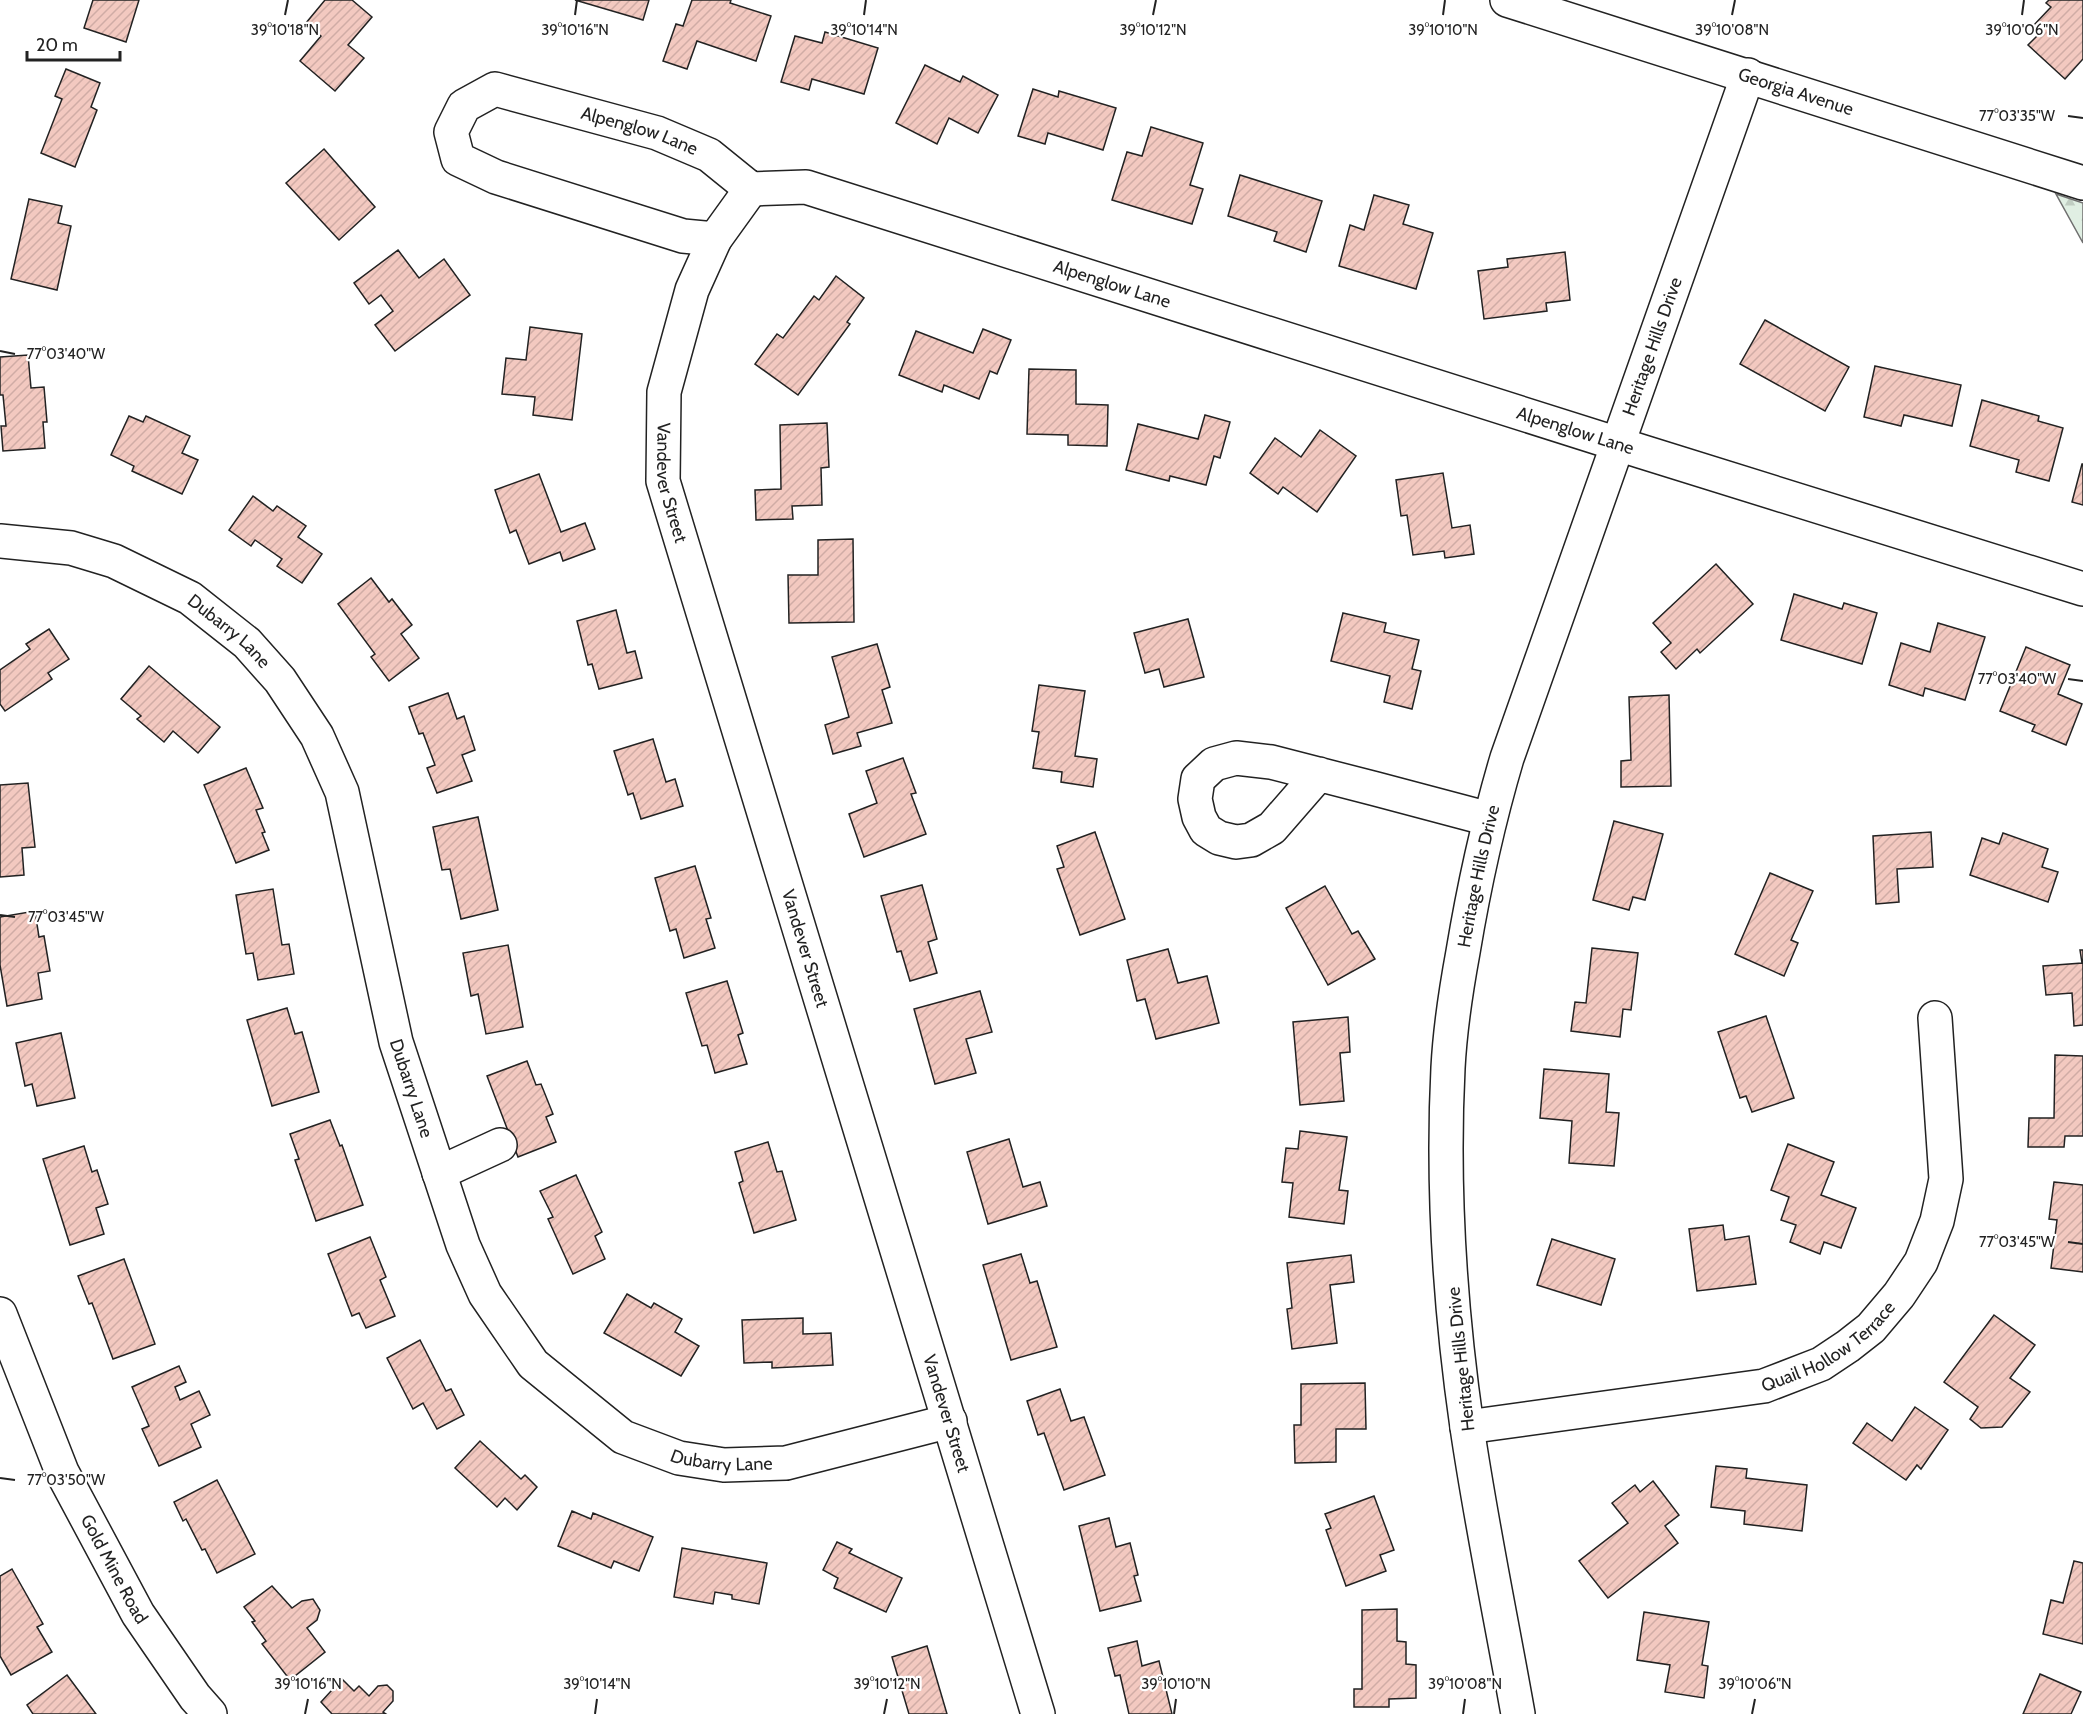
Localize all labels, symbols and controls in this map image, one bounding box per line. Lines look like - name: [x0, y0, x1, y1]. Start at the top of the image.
- text: 39°10'18"N: [251, 21, 319, 39]
- text: 39°10'16"N: [541, 21, 609, 39]
- text: 39°10'14"N: [830, 21, 898, 39]
- text: 39°10'12"N: [1119, 21, 1187, 39]
- text: 39°10'10"N: [1408, 21, 1478, 39]
- text: 39°10'08"N: [1695, 21, 1769, 39]
- text: 39°10'06"N: [1985, 21, 2059, 39]
- scale bar: [27, 24, 120, 62]
- text: 20 m: [36, 34, 78, 56]
- street label: Georgia Avenue: [1735, 63, 1856, 120]
- street label: Alpenglow Lane: [579, 102, 701, 160]
- text: 77°03'35"W: [1979, 107, 2056, 125]
- street label: Alpenglow Lane: [1051, 255, 1173, 313]
- street label: Heritage Hills Drive: [1618, 274, 1687, 419]
- text: 77°03'40"W: [27, 345, 106, 363]
- street label: Alpenglow Lane: [1514, 402, 1637, 459]
- street label: Vandever Street: [652, 422, 692, 545]
- street label: Dubarry Lane: [183, 589, 275, 673]
- text: 77°03'40"W: [1978, 670, 2057, 688]
- street label: Heritage Hills Drive: [1453, 803, 1504, 949]
- street label: Vandever Street: [777, 887, 833, 1010]
- text: 77°03'45"W: [28, 908, 105, 926]
- street label: Dubarry Lane: [385, 1036, 438, 1140]
- text: 77°03'45"W: [1979, 1233, 2056, 1251]
- street label: Heritage Hills Drive: [1442, 1286, 1480, 1432]
- street label: Quail Hollow Terrace: [1758, 1297, 1900, 1397]
- street label: Vandever Street: [918, 1352, 975, 1475]
- street label: Dubarry Lane: [667, 1445, 773, 1476]
- text: 77°03'50"W: [27, 1471, 106, 1489]
- street label: Gold Mine Road: [76, 1511, 153, 1628]
- text: 39°10'16"N: [274, 1675, 342, 1693]
- text: 39°10'14"N: [563, 1675, 631, 1693]
- text: 39°10'12"N: [853, 1675, 921, 1693]
- text: 39°10'10"N: [1141, 1675, 1211, 1693]
- text: 39°10'08"N: [1428, 1675, 1502, 1693]
- text: 39°10'06"N: [1718, 1675, 1792, 1693]

